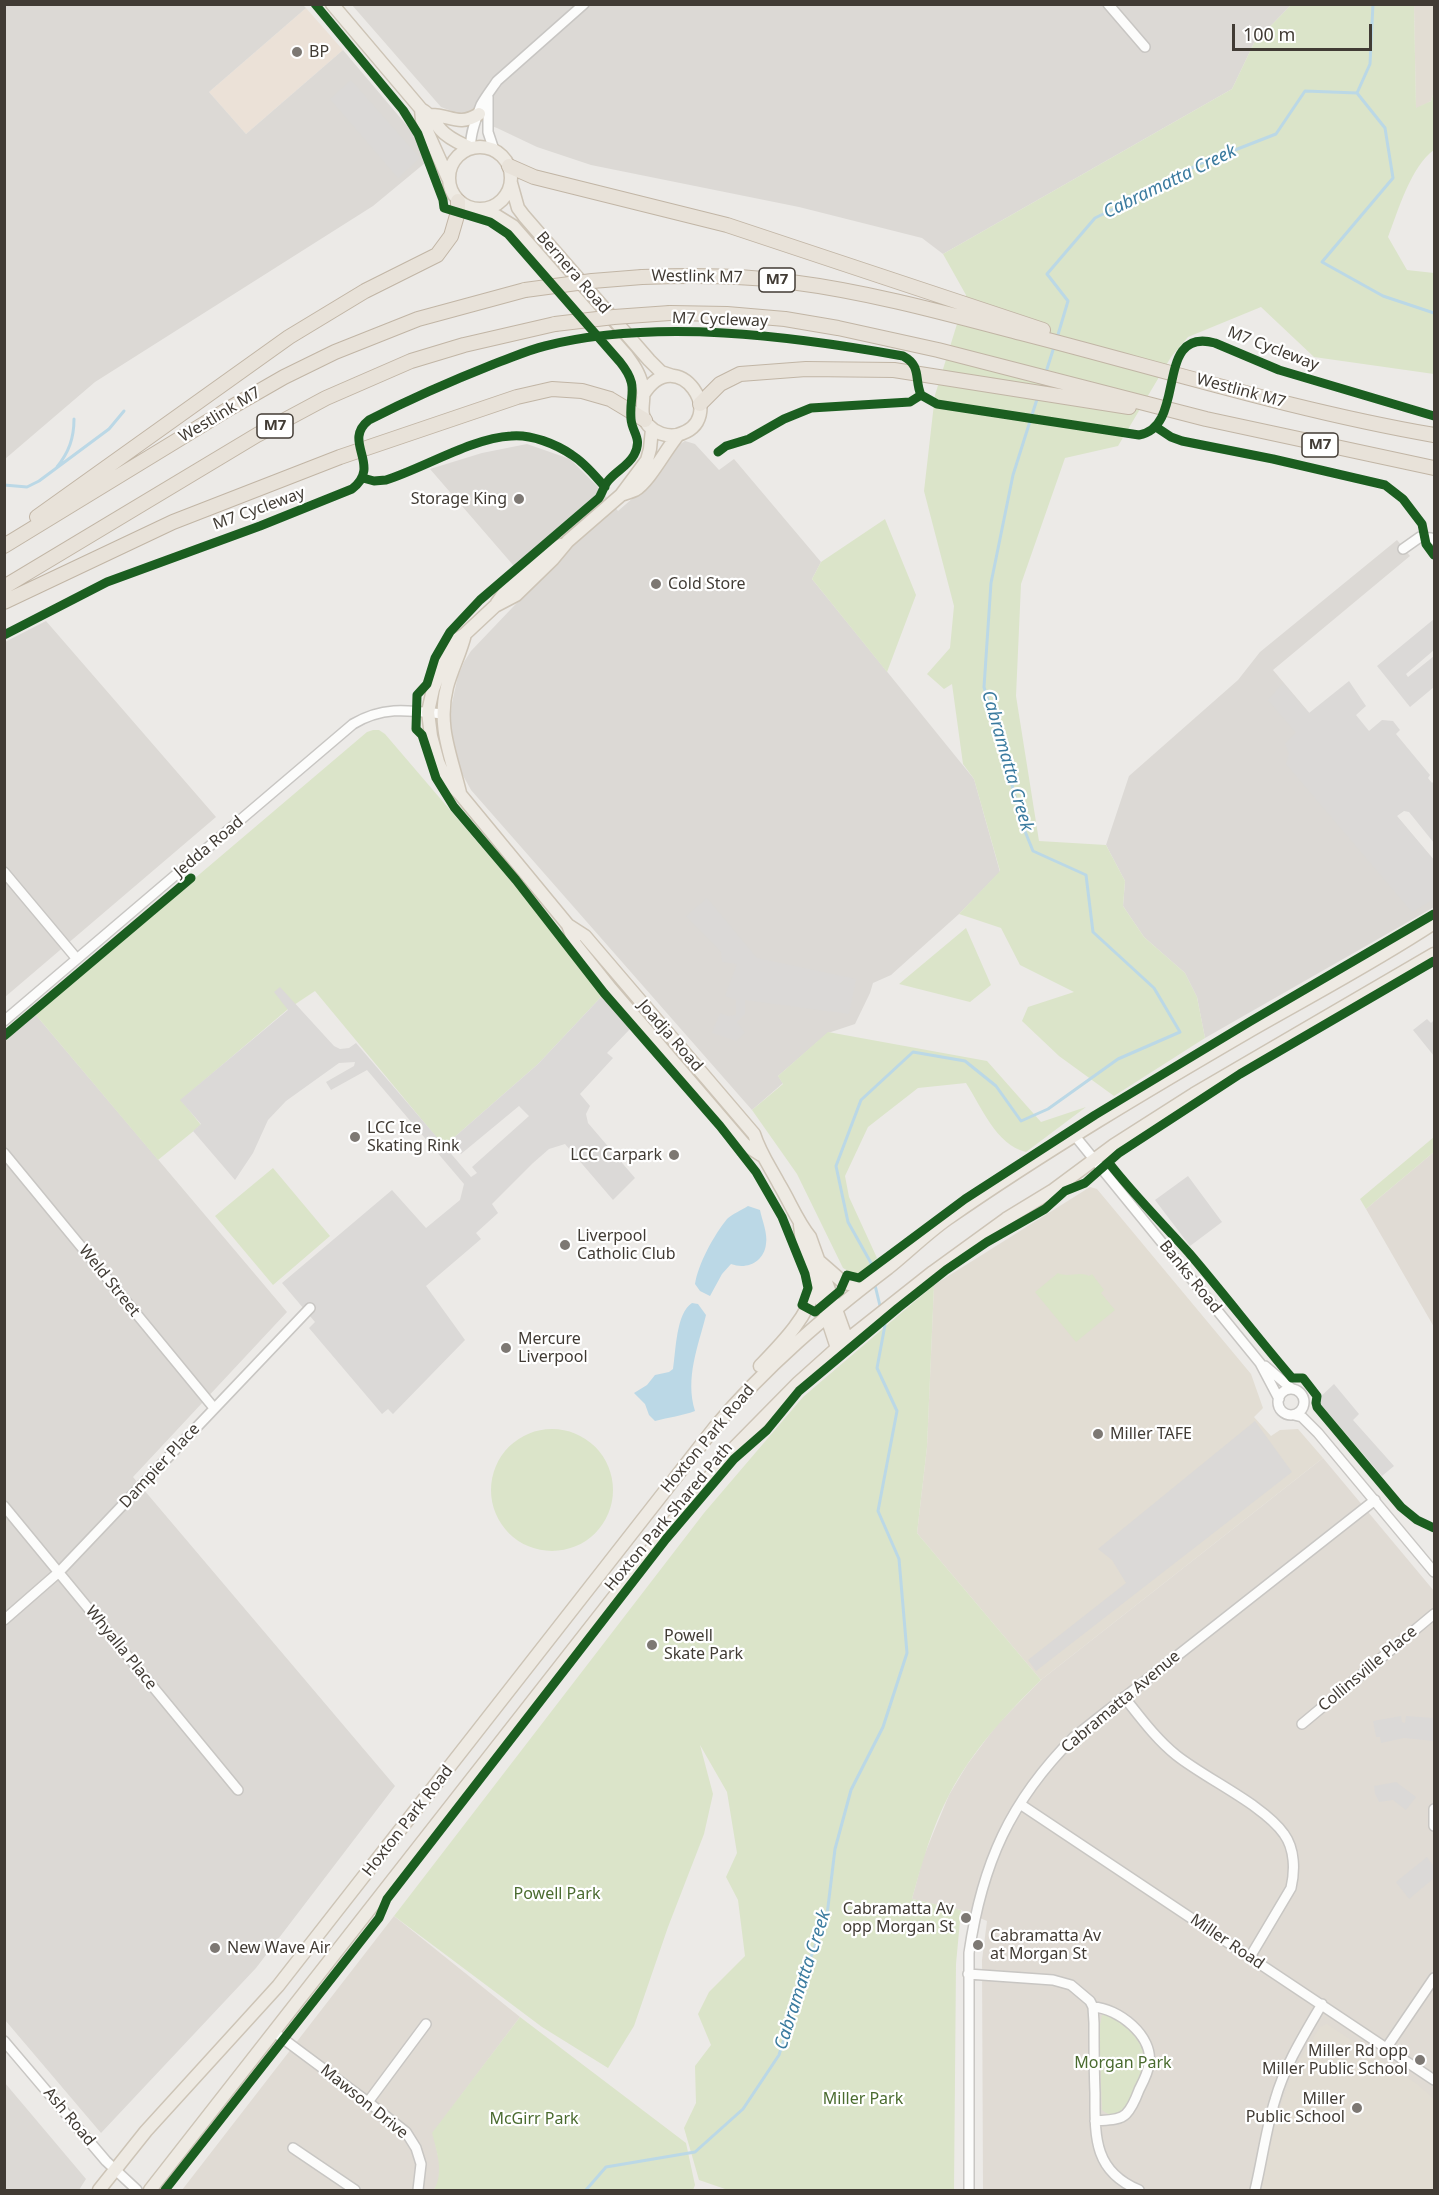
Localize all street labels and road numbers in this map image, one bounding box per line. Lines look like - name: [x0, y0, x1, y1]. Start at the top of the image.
- street label: Bernera Road: [532, 228, 614, 318]
- street label: Westlink M7: [651, 267, 743, 287]
- road number: M7: [759, 268, 795, 292]
- street label: M7 Cycleway: [672, 309, 768, 331]
- street label: M7 Cycleway: [1225, 323, 1321, 375]
- street label: Westlink M7: [1194, 370, 1288, 412]
- street label: Westlink M7: [176, 383, 264, 447]
- road number: M7: [257, 414, 293, 438]
- road number: M7: [1302, 433, 1338, 457]
- street label: M7 Cycleway: [210, 484, 308, 534]
- street label: Jedda Road: [170, 812, 248, 882]
- street label: Joadja Road: [634, 996, 706, 1076]
- street label: Banks Road: [1155, 1237, 1225, 1317]
- street label: Weld Street: [74, 1241, 144, 1321]
- street label: Hoxton Park Road: [657, 1381, 759, 1497]
- street label: Dampier Place: [116, 1420, 204, 1512]
- street label: Hoxton Park Shared Path: [601, 1439, 737, 1595]
- street label: Whyalla Place: [81, 1602, 161, 1694]
- street label: Collinsville Place: [1315, 1622, 1421, 1716]
- street label: Cabramatta Avenue: [1058, 1647, 1184, 1757]
- street label: Hoxton Park Road: [359, 1762, 457, 1880]
- street label: Miller Road: [1186, 1910, 1268, 1974]
- street label: Mawson Drive: [316, 2061, 412, 2143]
- street label: Ash Road: [39, 2084, 99, 2150]

